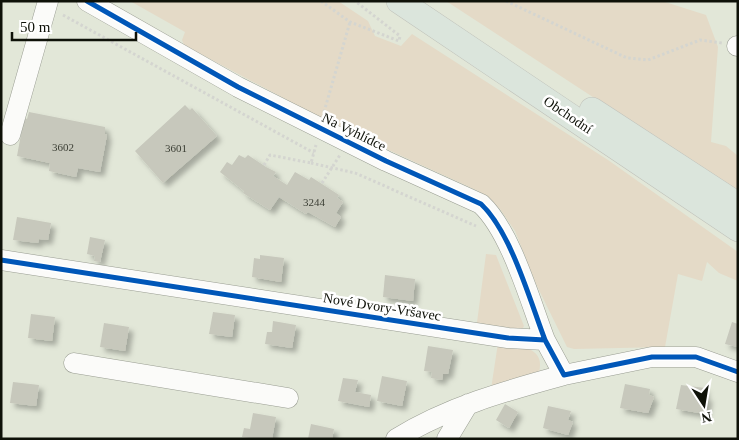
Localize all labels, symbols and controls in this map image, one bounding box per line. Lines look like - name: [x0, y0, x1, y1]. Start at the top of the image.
- scale bar: [12, 10, 136, 42]
- text: 50 m: [20, 19, 51, 35]
- street label: Obchodní: [541, 93, 595, 137]
- street label: Na Vyhlídce: [320, 110, 388, 154]
- house number: 3602: [52, 141, 74, 153]
- house number: 3601: [165, 142, 187, 154]
- house number: 3244: [303, 196, 326, 208]
- street label: Nové Dvory-Vršavec: [322, 290, 442, 324]
- north arrow: [679, 380, 729, 430]
- text: N: [700, 409, 713, 426]

